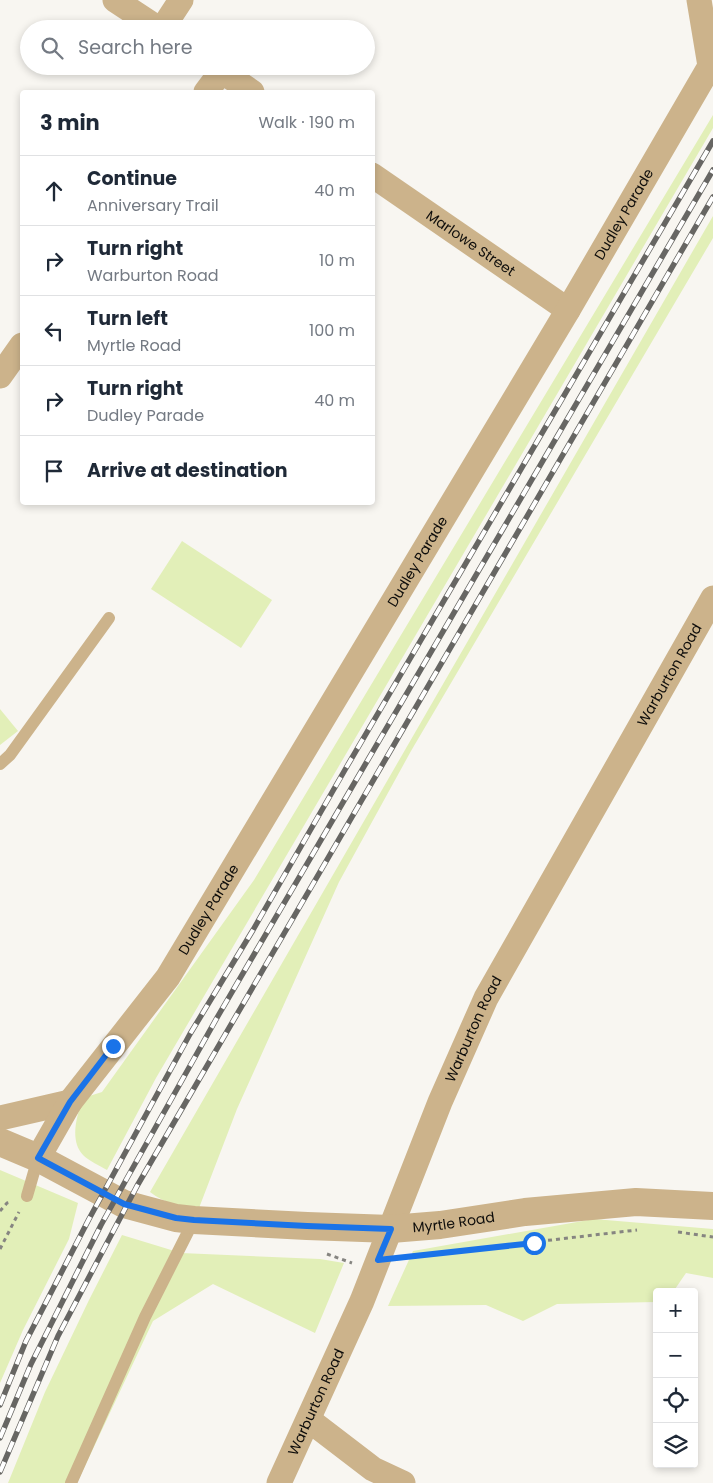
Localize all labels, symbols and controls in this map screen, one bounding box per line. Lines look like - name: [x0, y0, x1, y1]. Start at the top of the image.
- search box: [20, 20, 375, 75]
- icon: search: [38, 34, 66, 62]
- text: Search here: [78, 34, 192, 61]
- text: 3 min: [40, 108, 100, 137]
- text: Walk · 190 m: [258, 111, 355, 134]
- text: Continue: [87, 165, 177, 192]
- street label: Dudley Parade: [589, 165, 658, 263]
- icon: ahead: [40, 177, 68, 205]
- text: 40 m: [314, 179, 355, 202]
- text: Anniversary Trail: [87, 194, 219, 217]
- street label: Marlowe Street: [422, 205, 519, 281]
- text: Turn right: [87, 235, 183, 262]
- icon: right: [40, 247, 68, 275]
- text: 10 m: [319, 249, 355, 272]
- text: Warburton Road: [87, 264, 219, 287]
- text: Turn left: [87, 305, 168, 332]
- icon: left: [40, 317, 68, 345]
- text: 100 m: [309, 319, 355, 342]
- text: Myrtle Road: [87, 334, 181, 357]
- text: Turn right: [87, 375, 183, 402]
- icon: right: [40, 387, 68, 415]
- text: 40 m: [314, 389, 355, 412]
- text: Dudley Parade: [87, 404, 204, 427]
- icon: arrive: [40, 457, 68, 485]
- text: Arrive at destination: [87, 457, 288, 484]
- street label: Dudley Parade: [382, 512, 452, 610]
- street label: Warburton Road: [632, 620, 707, 730]
- street label: Dudley Parade: [174, 860, 244, 959]
- street label: Warburton Road: [440, 972, 507, 1085]
- route end: [102, 1035, 125, 1058]
- street label: Myrtle Road: [412, 1207, 496, 1237]
- route start: [523, 1232, 546, 1255]
- map controls: [653, 1288, 698, 1468]
- button: +: [653, 1288, 698, 1333]
- button: −: [653, 1333, 698, 1378]
- street label: Warburton Road: [283, 1345, 349, 1459]
- button: locate: [653, 1378, 698, 1423]
- button: layers: [653, 1423, 698, 1468]

